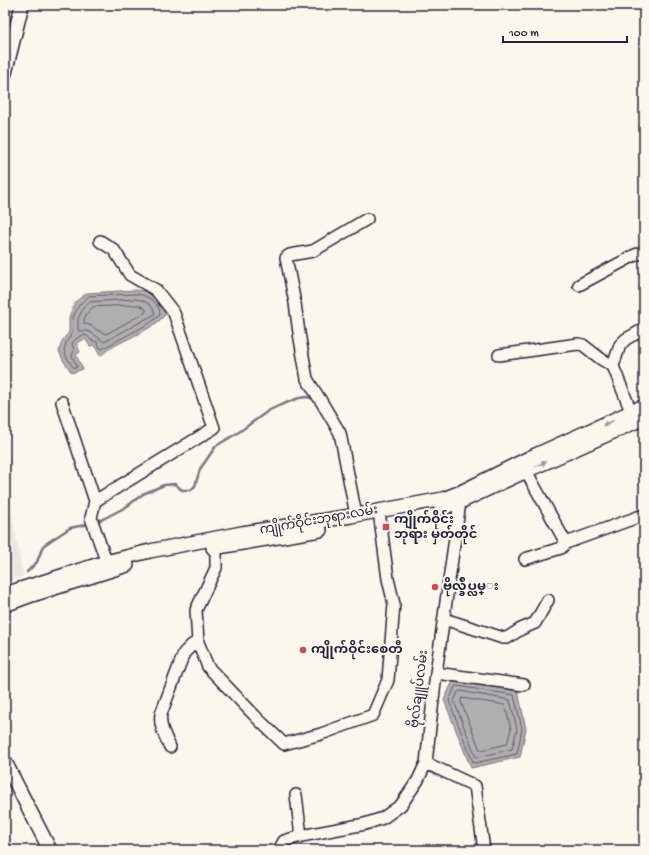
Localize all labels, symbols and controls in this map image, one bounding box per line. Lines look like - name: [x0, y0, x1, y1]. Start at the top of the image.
- scale bar: [503, 18, 627, 44]
- text: 100 m: [508, 27, 539, 41]
- one-way arrow: [602, 420, 614, 426]
- one-way arrow: [535, 461, 547, 467]
- street label: ကျိုက်ဝိုင်းဘုရားလမ်း: [258, 500, 379, 540]
- place label: ကျိုက်ဝိုင်း ဘုရား မှတ်တိုင်: [394, 509, 478, 545]
- marker: ကျိုက်ဝိုင်း ဘုရား မှတ်တိုင်: [381, 522, 391, 532]
- place label: ဗိုလ္ခ်ဳပ္လမ္း: [443, 576, 499, 597]
- marker: ဗိုလ္ခ်ဳပ္လမ္း: [430, 582, 440, 592]
- place label: ကျိုက်ဝိုင်းစေတီ: [311, 639, 403, 660]
- marker: ကျိုက်ဝိုင်းစေတီ: [298, 645, 308, 655]
- street label: ဗိုလ်ချူပ်လမ်း: [405, 649, 433, 729]

